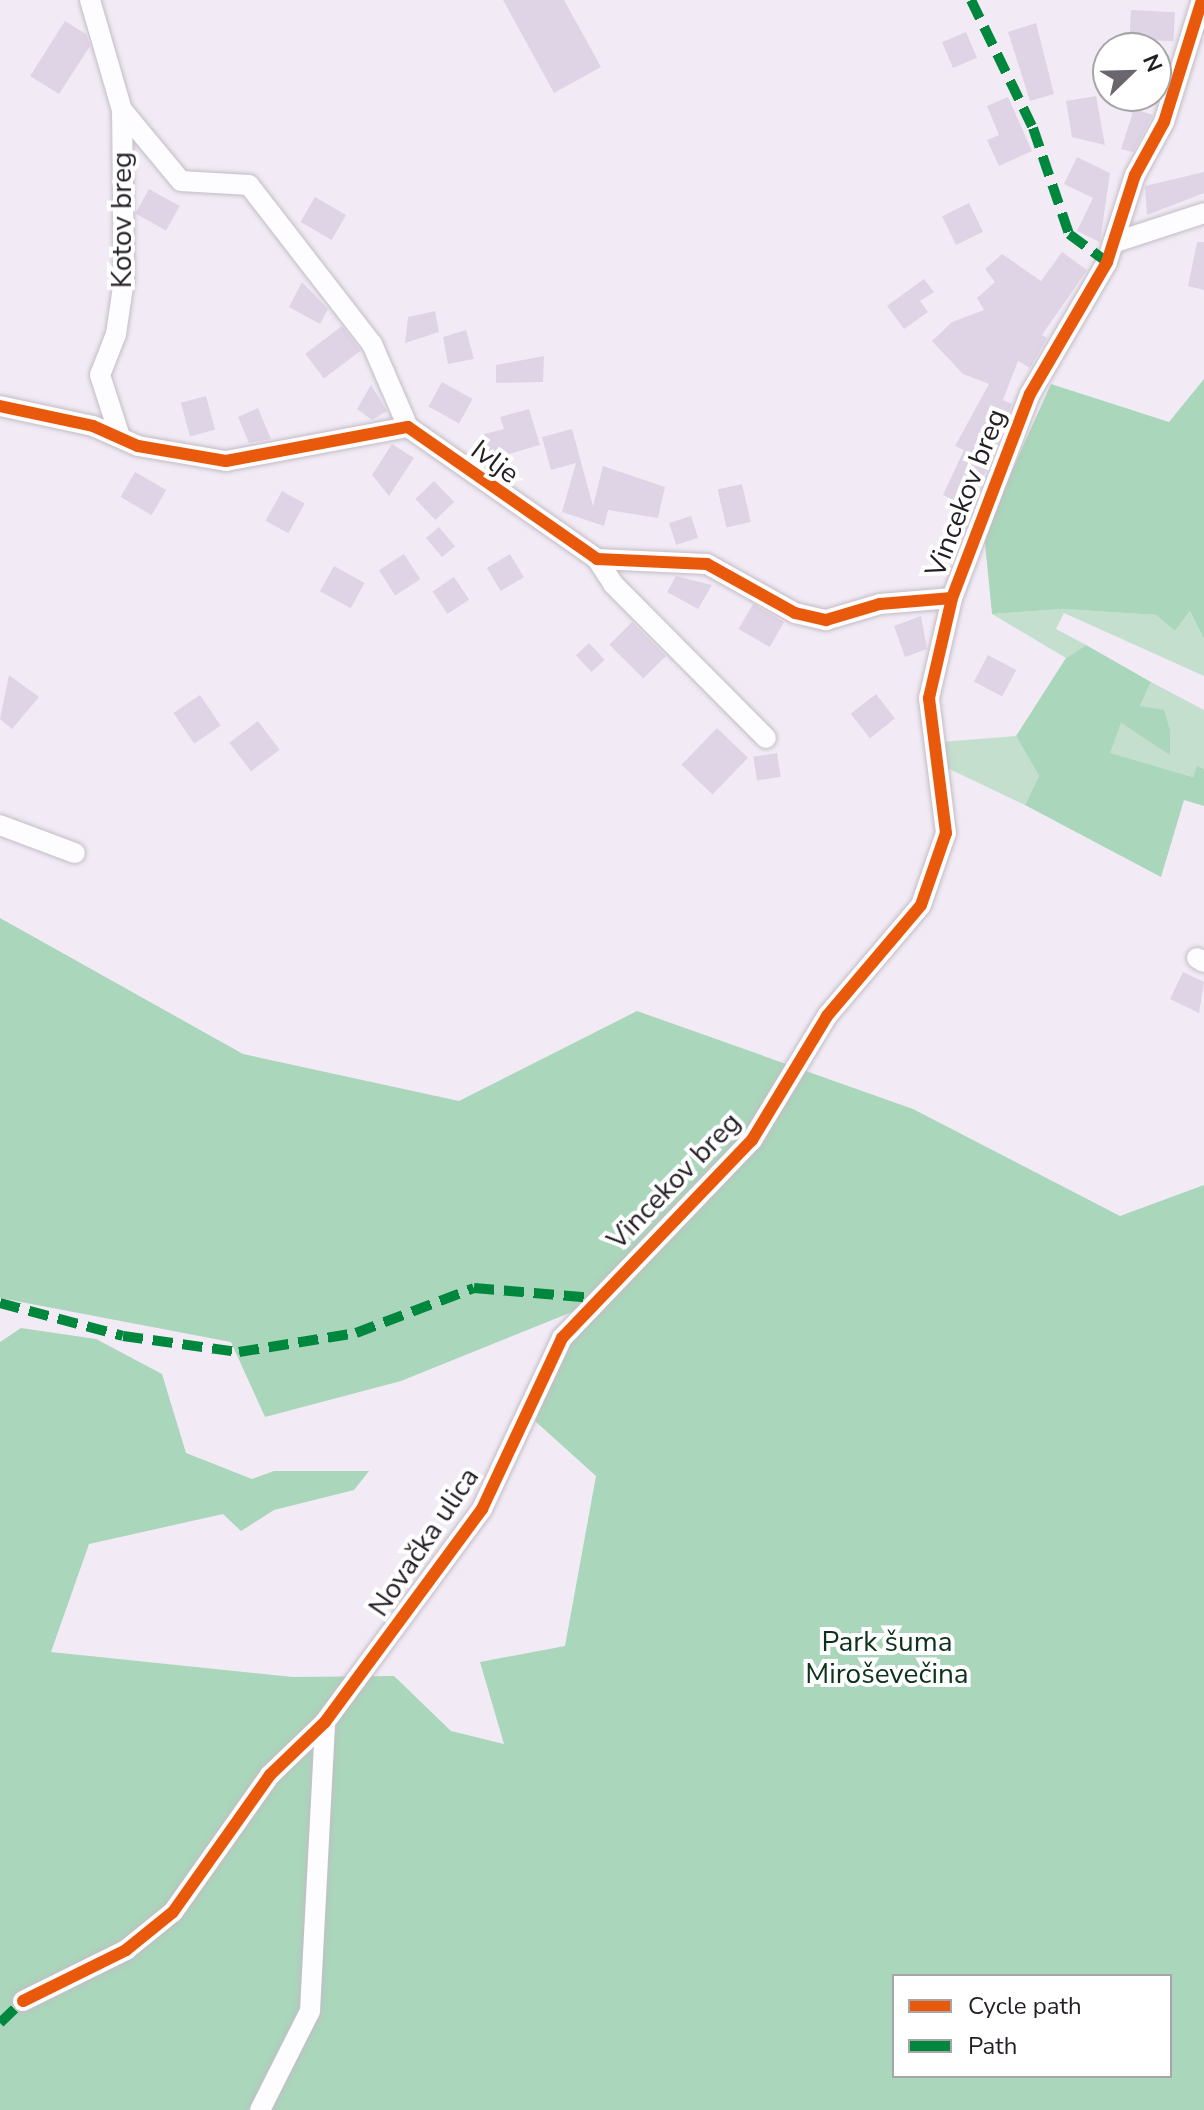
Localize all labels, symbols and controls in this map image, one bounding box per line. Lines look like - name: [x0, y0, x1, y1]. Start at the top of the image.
- north arrow: [1092, 32, 1172, 112]
- text: N: [1135, 50, 1169, 77]
- street label: Kotov breg: [105, 152, 139, 288]
- street label: Vincekov breg: [919, 404, 1013, 582]
- street label: Ivlje: [464, 433, 526, 491]
- street label: Vincekov breg: [600, 1106, 748, 1256]
- street label: Novačka ulica: [362, 1461, 486, 1623]
- park label: Park šuma Miroševečina: [805, 1625, 969, 1691]
- legend: [892, 1974, 1172, 2078]
- text: Cycle path: [968, 1990, 1082, 2022]
- text: Path: [968, 2030, 1017, 2062]

